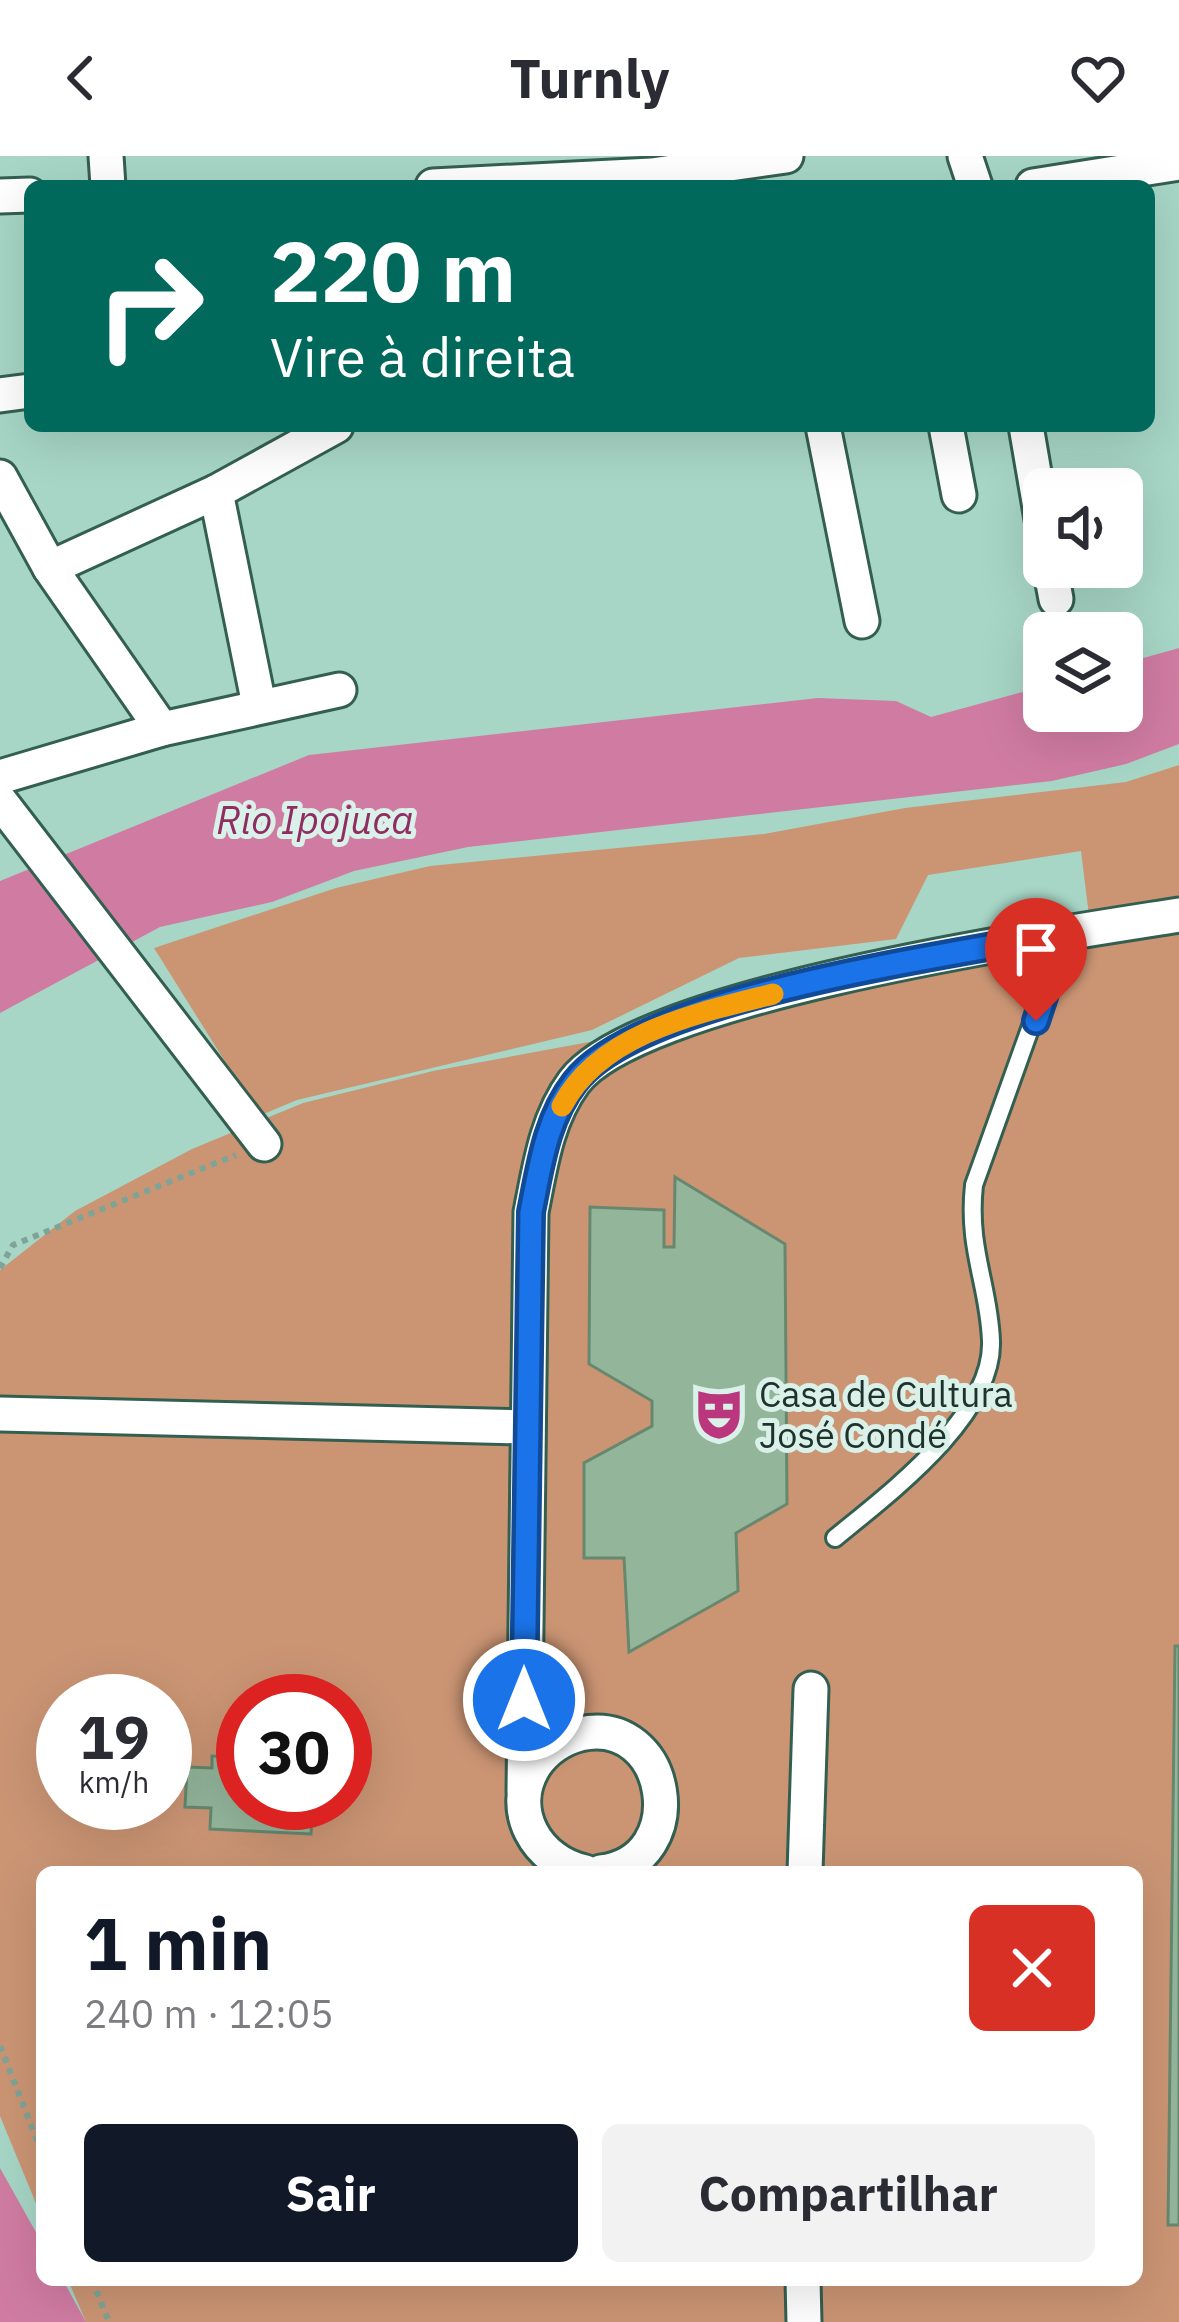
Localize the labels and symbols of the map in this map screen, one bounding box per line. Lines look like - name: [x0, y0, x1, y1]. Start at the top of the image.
- water label: Rio Ipojuca: [216, 794, 414, 845]
- pin: [985, 898, 1087, 1021]
- place label: Casa de Cultura José Condé: [759, 1370, 1013, 1458]
- theatre icon: Casa de Cultura José Condé: [690, 1385, 748, 1443]
- position arrow: [461, 1637, 587, 1763]
- speed limit sign: 30: [216, 1674, 372, 1830]

